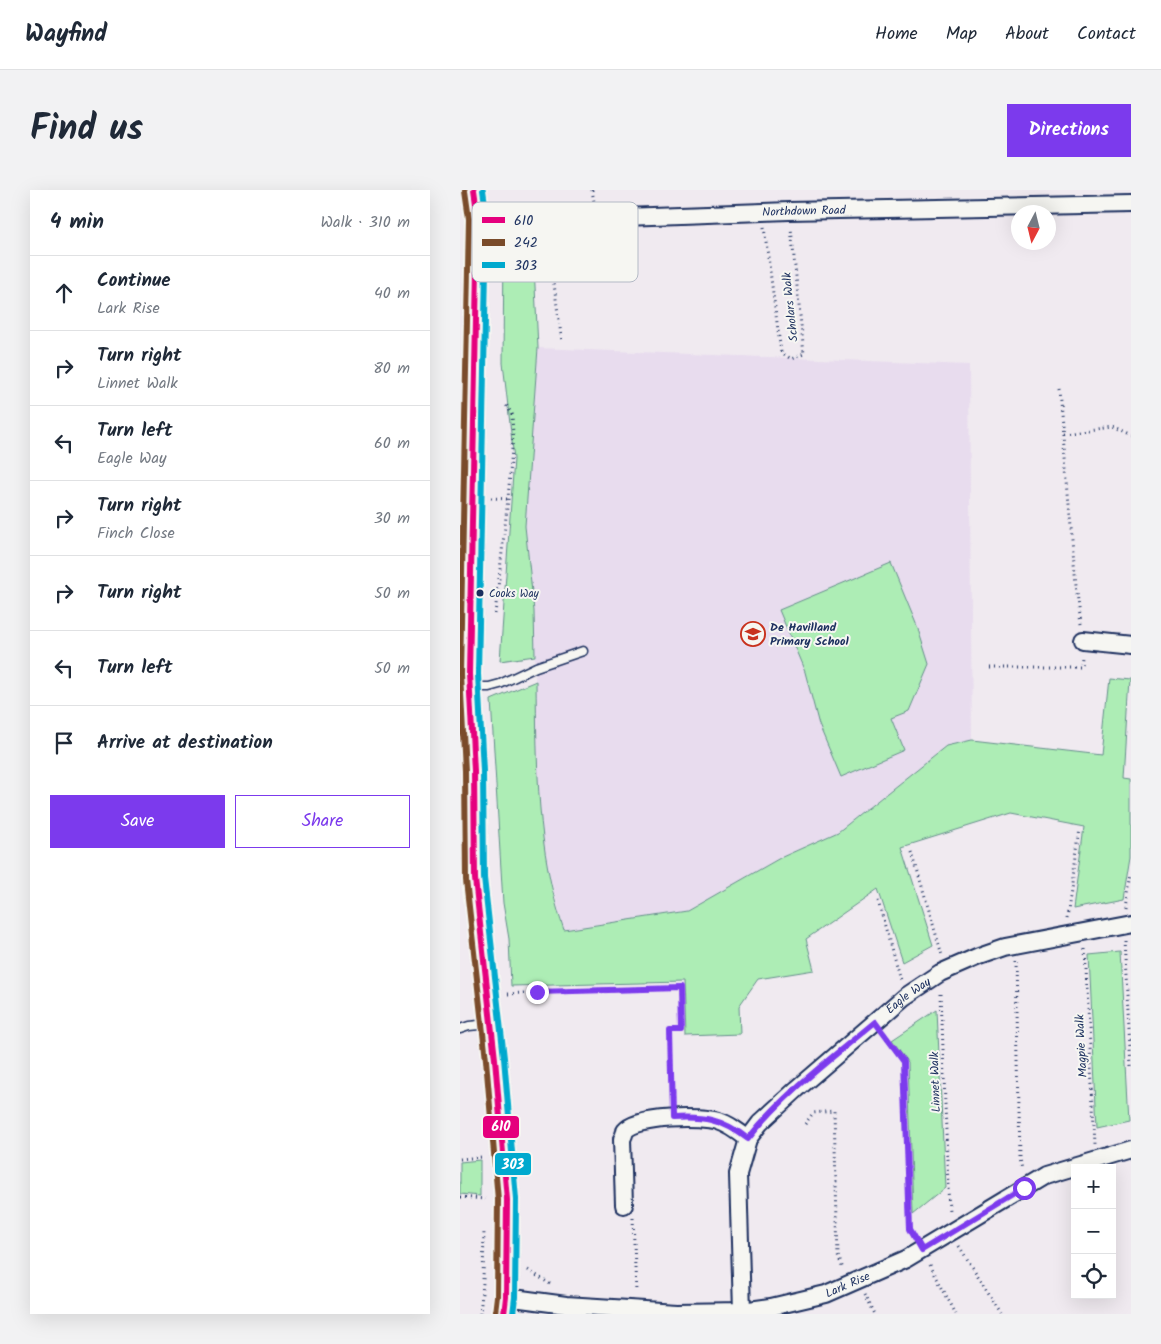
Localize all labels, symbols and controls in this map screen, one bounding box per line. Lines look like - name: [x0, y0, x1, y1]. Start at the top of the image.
- text: Wayfind: [25, 15, 107, 54]
- text: Home: [875, 20, 918, 49]
- text: Map: [946, 20, 977, 49]
- text: About: [1005, 20, 1049, 49]
- text: Contact: [1077, 20, 1136, 49]
- text: Find us: [30, 102, 143, 158]
- button: Directions: [1007, 104, 1131, 157]
- street label: Northdown Road: [762, 201, 847, 222]
- legend: [472, 202, 638, 282]
- north arrow: [1011, 205, 1056, 250]
- text: 4 min: [50, 206, 104, 239]
- text: Walk · 310 m: [321, 210, 410, 235]
- text: 610: [514, 210, 533, 232]
- text: 242: [514, 232, 538, 254]
- text: 303: [514, 255, 537, 277]
- text: Continue: [97, 266, 170, 296]
- street label: Scholars Walk: [777, 271, 804, 343]
- icon: ahead: [50, 279, 78, 307]
- text: 40 m: [374, 281, 410, 306]
- text: Lark Rise: [97, 296, 160, 321]
- text: Turn right: [97, 341, 182, 371]
- icon: right: [50, 354, 78, 382]
- text: 80 m: [373, 356, 410, 381]
- text: Linnet Walk: [97, 371, 178, 396]
- text: Turn left: [97, 416, 172, 446]
- icon: left: [50, 429, 78, 457]
- text: 60 m: [374, 431, 410, 456]
- text: Eagle Way: [97, 446, 167, 471]
- text: Turn right: [97, 491, 182, 521]
- icon: right: [50, 504, 78, 532]
- text: 30 m: [374, 506, 410, 531]
- text: Finch Close: [97, 521, 175, 546]
- text: Turn right: [97, 578, 182, 608]
- icon: right: [50, 579, 78, 607]
- text: 50 m: [374, 581, 410, 606]
- place label: Cooks Way: [489, 585, 540, 603]
- marker: Cooks Way: [475, 588, 485, 598]
- place label: De Havilland Primary School: [770, 618, 849, 651]
- school or university icon: De Havilland Primary School: [740, 621, 766, 647]
- text: Turn left: [97, 653, 172, 683]
- icon: left: [50, 654, 78, 682]
- text: 50 m: [374, 656, 410, 681]
- text: Arrive at destination: [97, 728, 273, 758]
- icon: arrive: [50, 729, 78, 757]
- button: Save: [50, 795, 225, 848]
- button: Share: [235, 795, 410, 848]
- street label: Eagle Way: [882, 973, 935, 1019]
- route end: [526, 981, 549, 1004]
- street label: Magpie Walk: [1070, 1014, 1093, 1078]
- street label: Linnet Walk: [925, 1051, 946, 1113]
- line badge: 610: [482, 1115, 520, 1139]
- text: 610: [492, 1116, 511, 1138]
- line badge: 303: [494, 1152, 532, 1176]
- text: 303: [501, 1154, 525, 1176]
- map controls: [1071, 1164, 1116, 1299]
- button: +: [1071, 1164, 1116, 1209]
- route start: [1013, 1177, 1036, 1200]
- button: −: [1071, 1209, 1116, 1254]
- button: locate: [1071, 1254, 1116, 1299]
- street label: Lark Rise: [822, 1267, 874, 1303]

